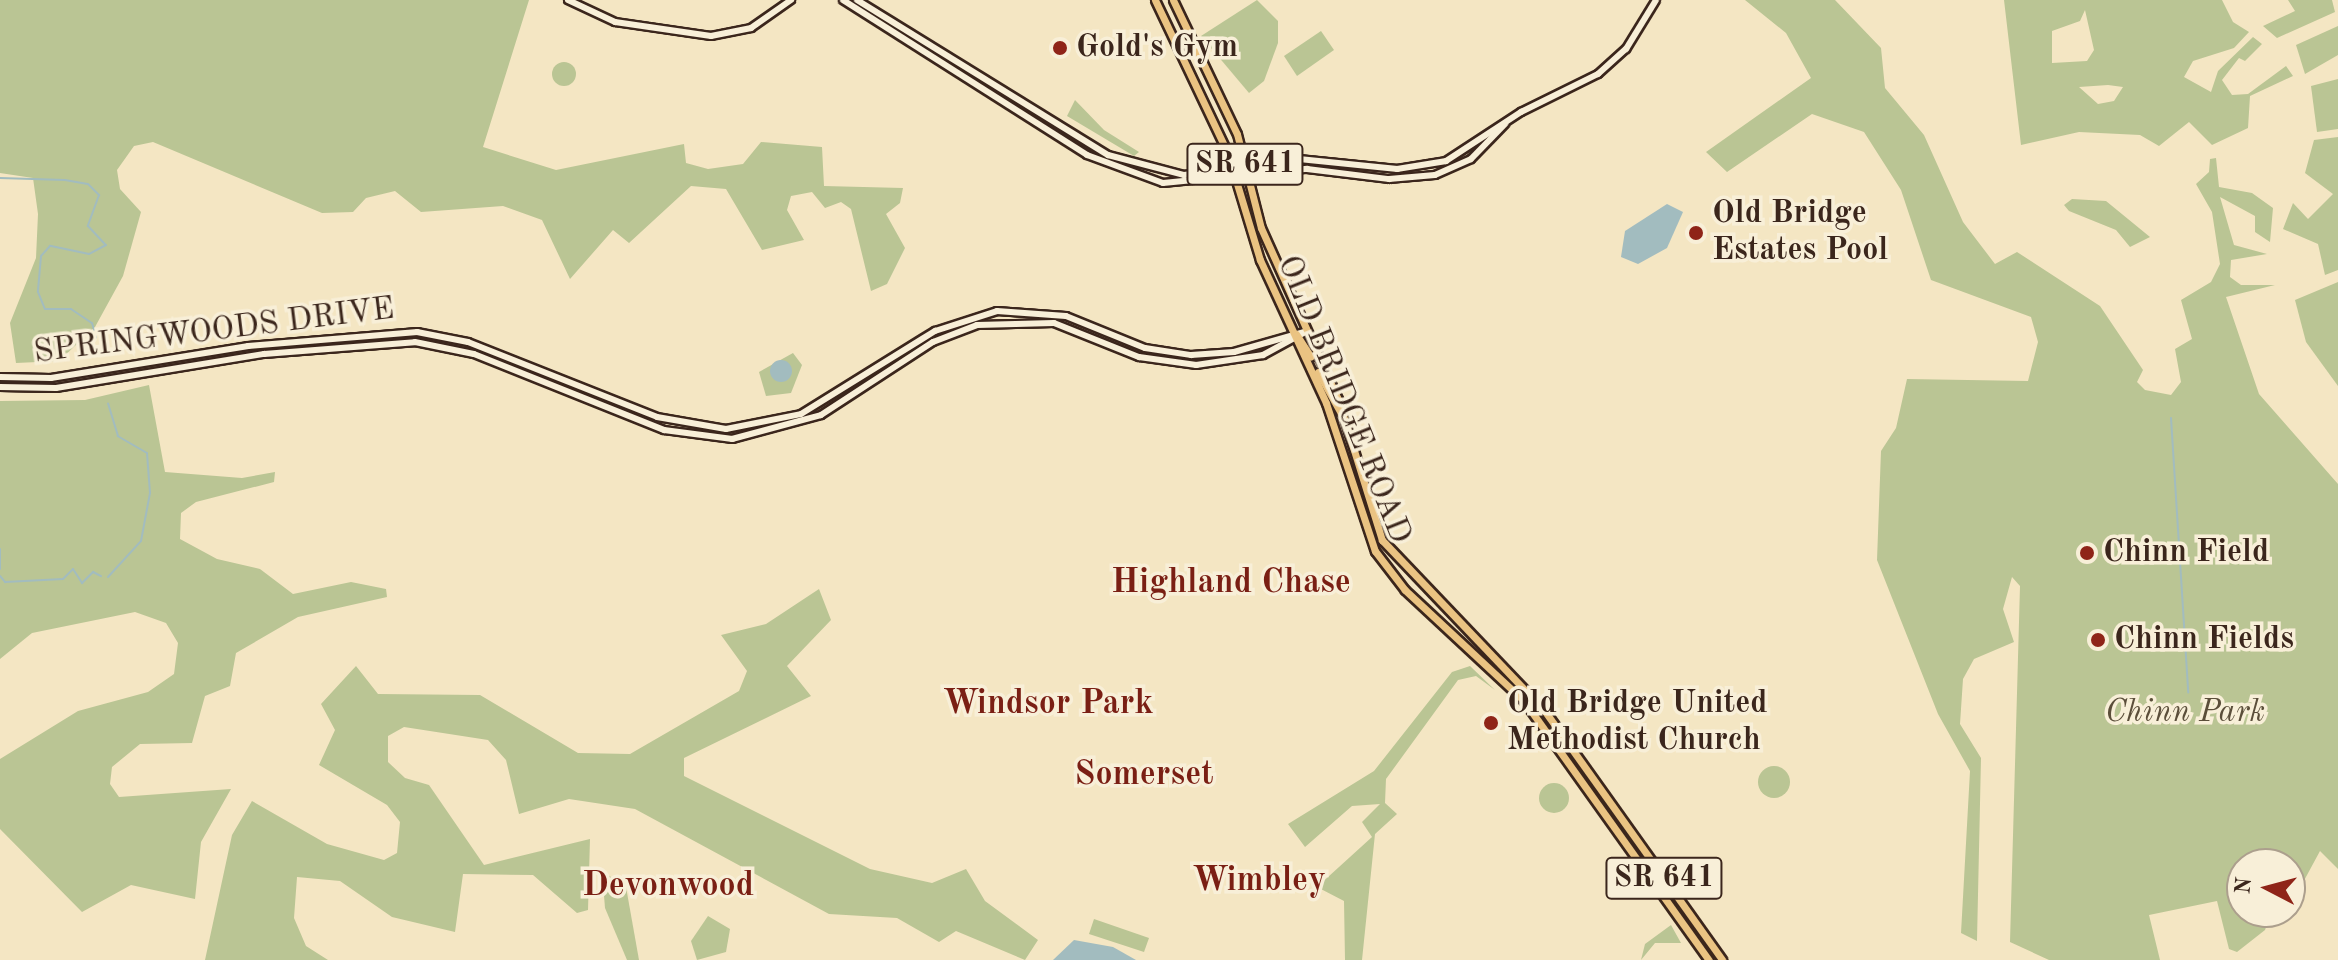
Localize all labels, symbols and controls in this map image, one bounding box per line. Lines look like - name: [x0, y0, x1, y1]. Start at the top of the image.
- place label: Gold's Gym: [1076, 29, 1238, 67]
- marker: Gold's Gym: [1051, 39, 1069, 57]
- road number: SR 641: [1185, 138, 1305, 190]
- place label: Old Bridge Estates Pool: [1712, 196, 1888, 271]
- marker: Old Bridge Estates Pool: [1687, 224, 1705, 242]
- street label: OLD BRIDGE ROAD: [1268, 250, 1418, 550]
- street label: SPRINGWOODS DRIVE: [32, 291, 396, 373]
- place label: Chinn Field: [2103, 534, 2269, 572]
- marker: Chinn Field: [2078, 544, 2096, 562]
- district label: Highland Chase: [1111, 564, 1351, 604]
- place label: Chinn Fields: [2114, 621, 2294, 659]
- marker: Chinn Fields: [2089, 631, 2107, 649]
- district label: Windsor Park: [942, 685, 1154, 725]
- place label: Old Bridge United Methodist Church: [1507, 686, 1768, 761]
- park label: Chinn Park: [2105, 694, 2265, 732]
- marker: Old Bridge United Methodist Church: [1482, 714, 1500, 732]
- district label: Somerset: [1074, 756, 1214, 796]
- north arrow: [2226, 848, 2306, 928]
- road number: SR 641: [1604, 852, 1724, 904]
- district label: Wimbley: [1192, 862, 1326, 902]
- district label: Devonwood: [582, 867, 754, 907]
- text: N: [2232, 876, 2256, 895]

